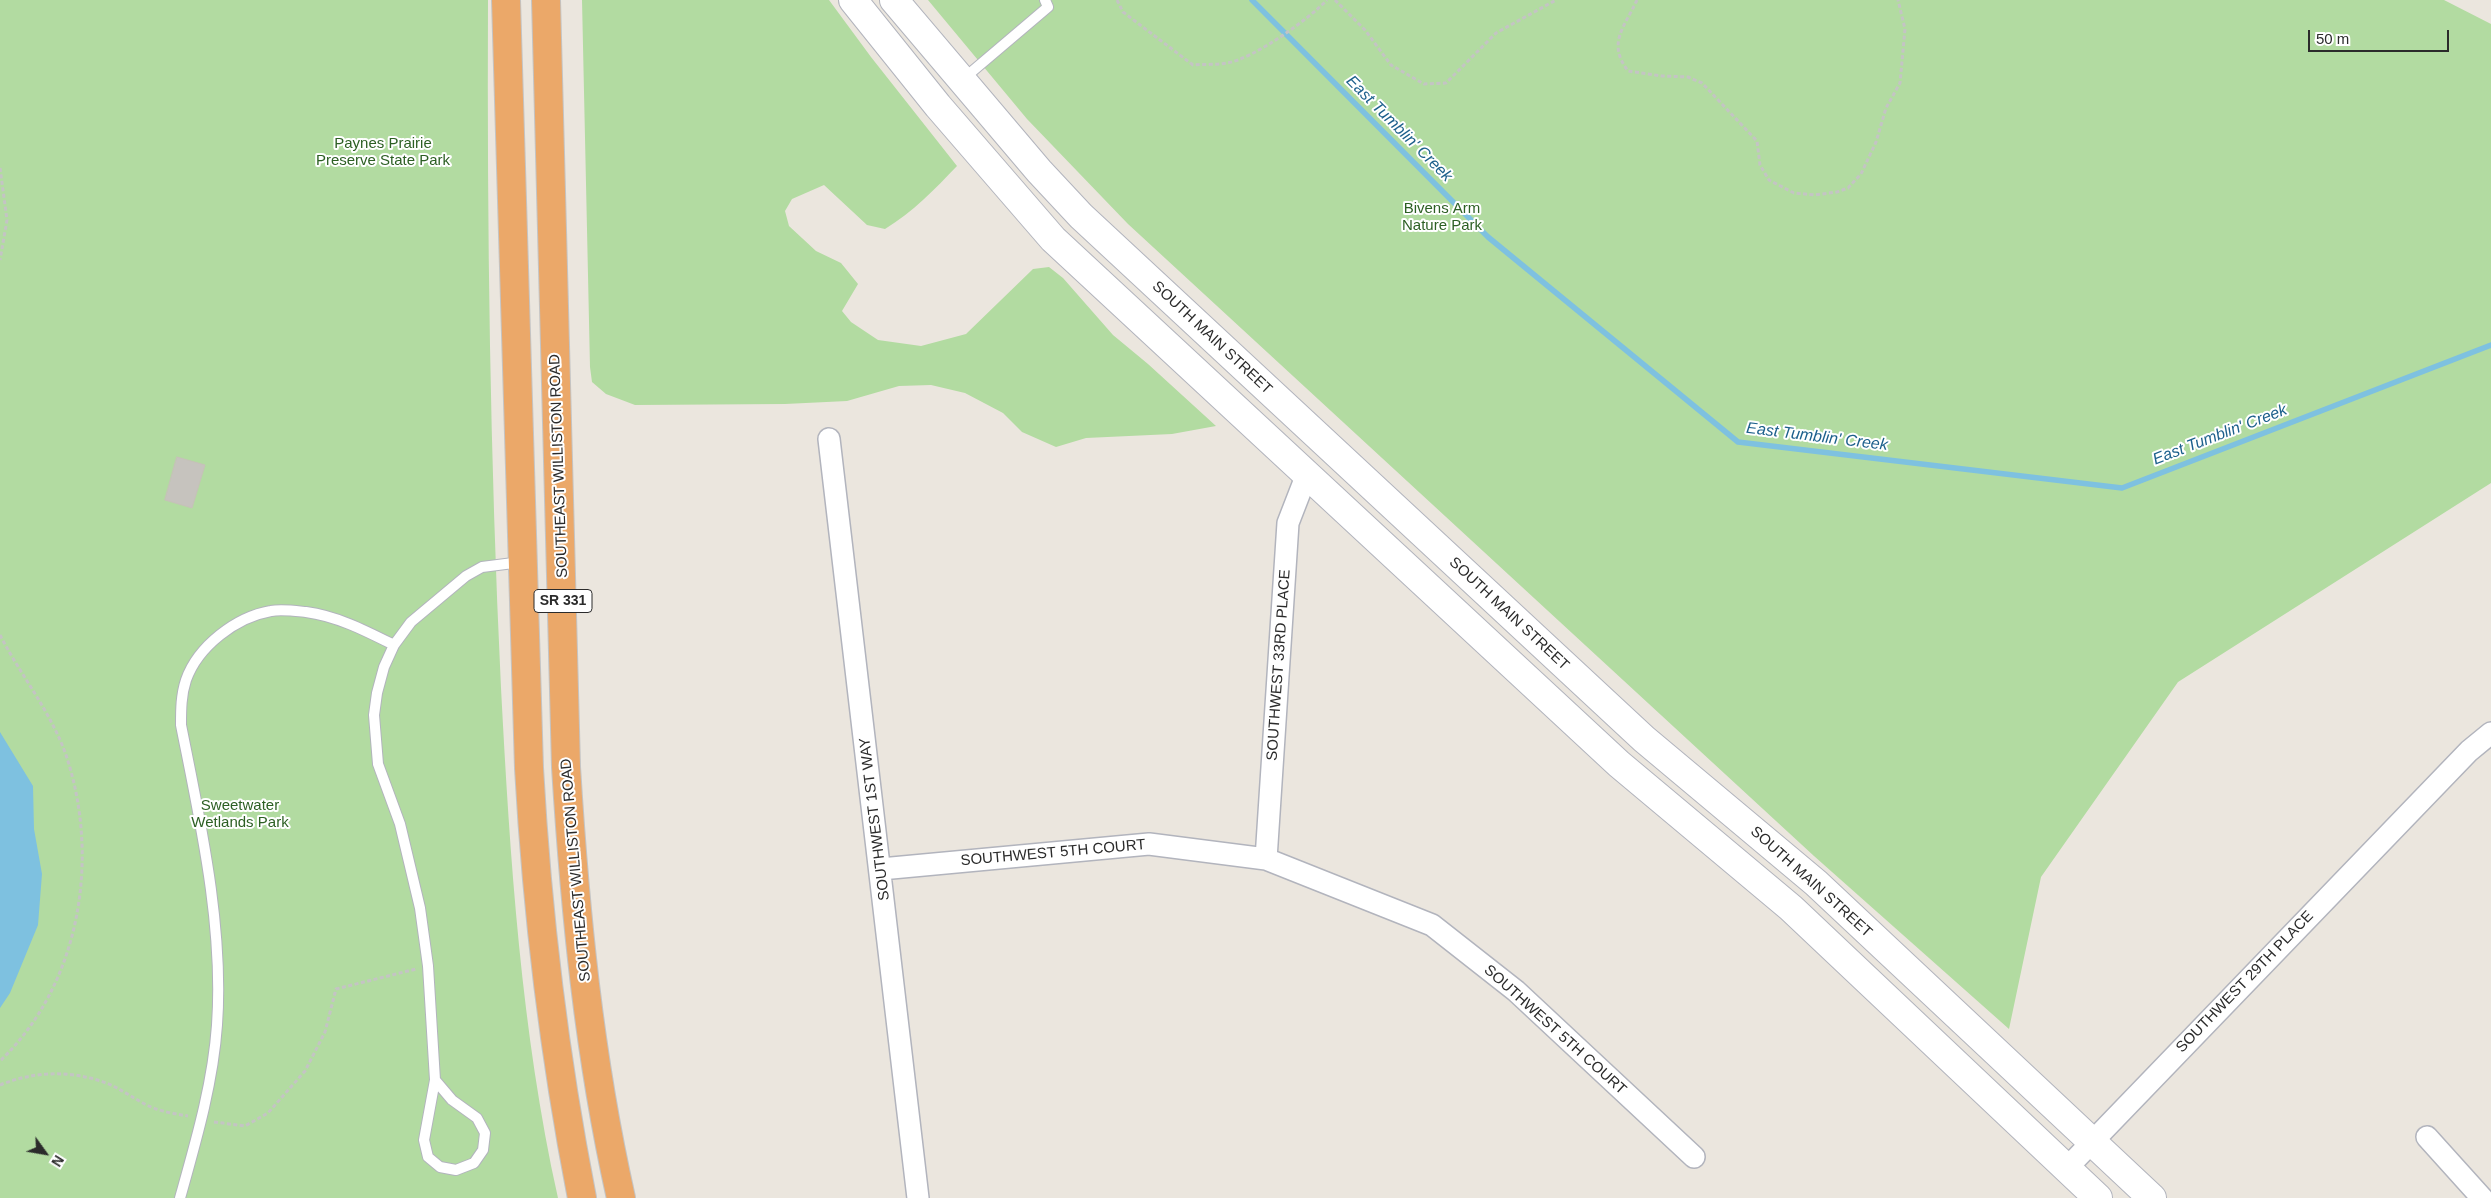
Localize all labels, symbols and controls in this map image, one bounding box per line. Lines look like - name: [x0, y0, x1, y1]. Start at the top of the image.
- scale bar: [2311, 20, 2452, 52]
- text: 50 m: [2316, 30, 2349, 47]
- water label: East Tumblin' Creek: [1342, 72, 1456, 186]
- park label: Paynes Prairie Preserve State Park: [316, 135, 450, 170]
- park label: Bivens Arm Nature Park: [1402, 200, 1482, 235]
- street label: SOUTH MAIN STREET: [1148, 278, 1276, 398]
- street label: SOUTHEAST WILLISTON ROAD: [546, 354, 572, 578]
- water label: East Tumblin' Creek: [2150, 401, 2290, 469]
- water label: East Tumblin' Creek: [1745, 419, 1889, 455]
- street label: SOUTH MAIN STREET: [1445, 554, 1573, 674]
- street label: SOUTHWEST 33RD PLACE: [1263, 569, 1295, 761]
- road number: SR 331: [534, 590, 592, 612]
- street label: SOUTHWEST 1ST WAY: [856, 736, 894, 902]
- street label: SOUTHEAST WILLISTON ROAD: [557, 758, 595, 982]
- park label: Sweetwater Wetlands Park: [191, 797, 289, 832]
- street label: SOUTH MAIN STREET: [1746, 823, 1876, 941]
- street label: SOUTHWEST 5TH COURT: [960, 836, 1146, 870]
- street label: SOUTHWEST 29TH PLACE: [2173, 907, 2317, 1057]
- street label: SOUTHWEST 5TH COURT: [1480, 961, 1630, 1099]
- north arrow: [20, 1128, 70, 1178]
- text: N: [48, 1152, 67, 1169]

